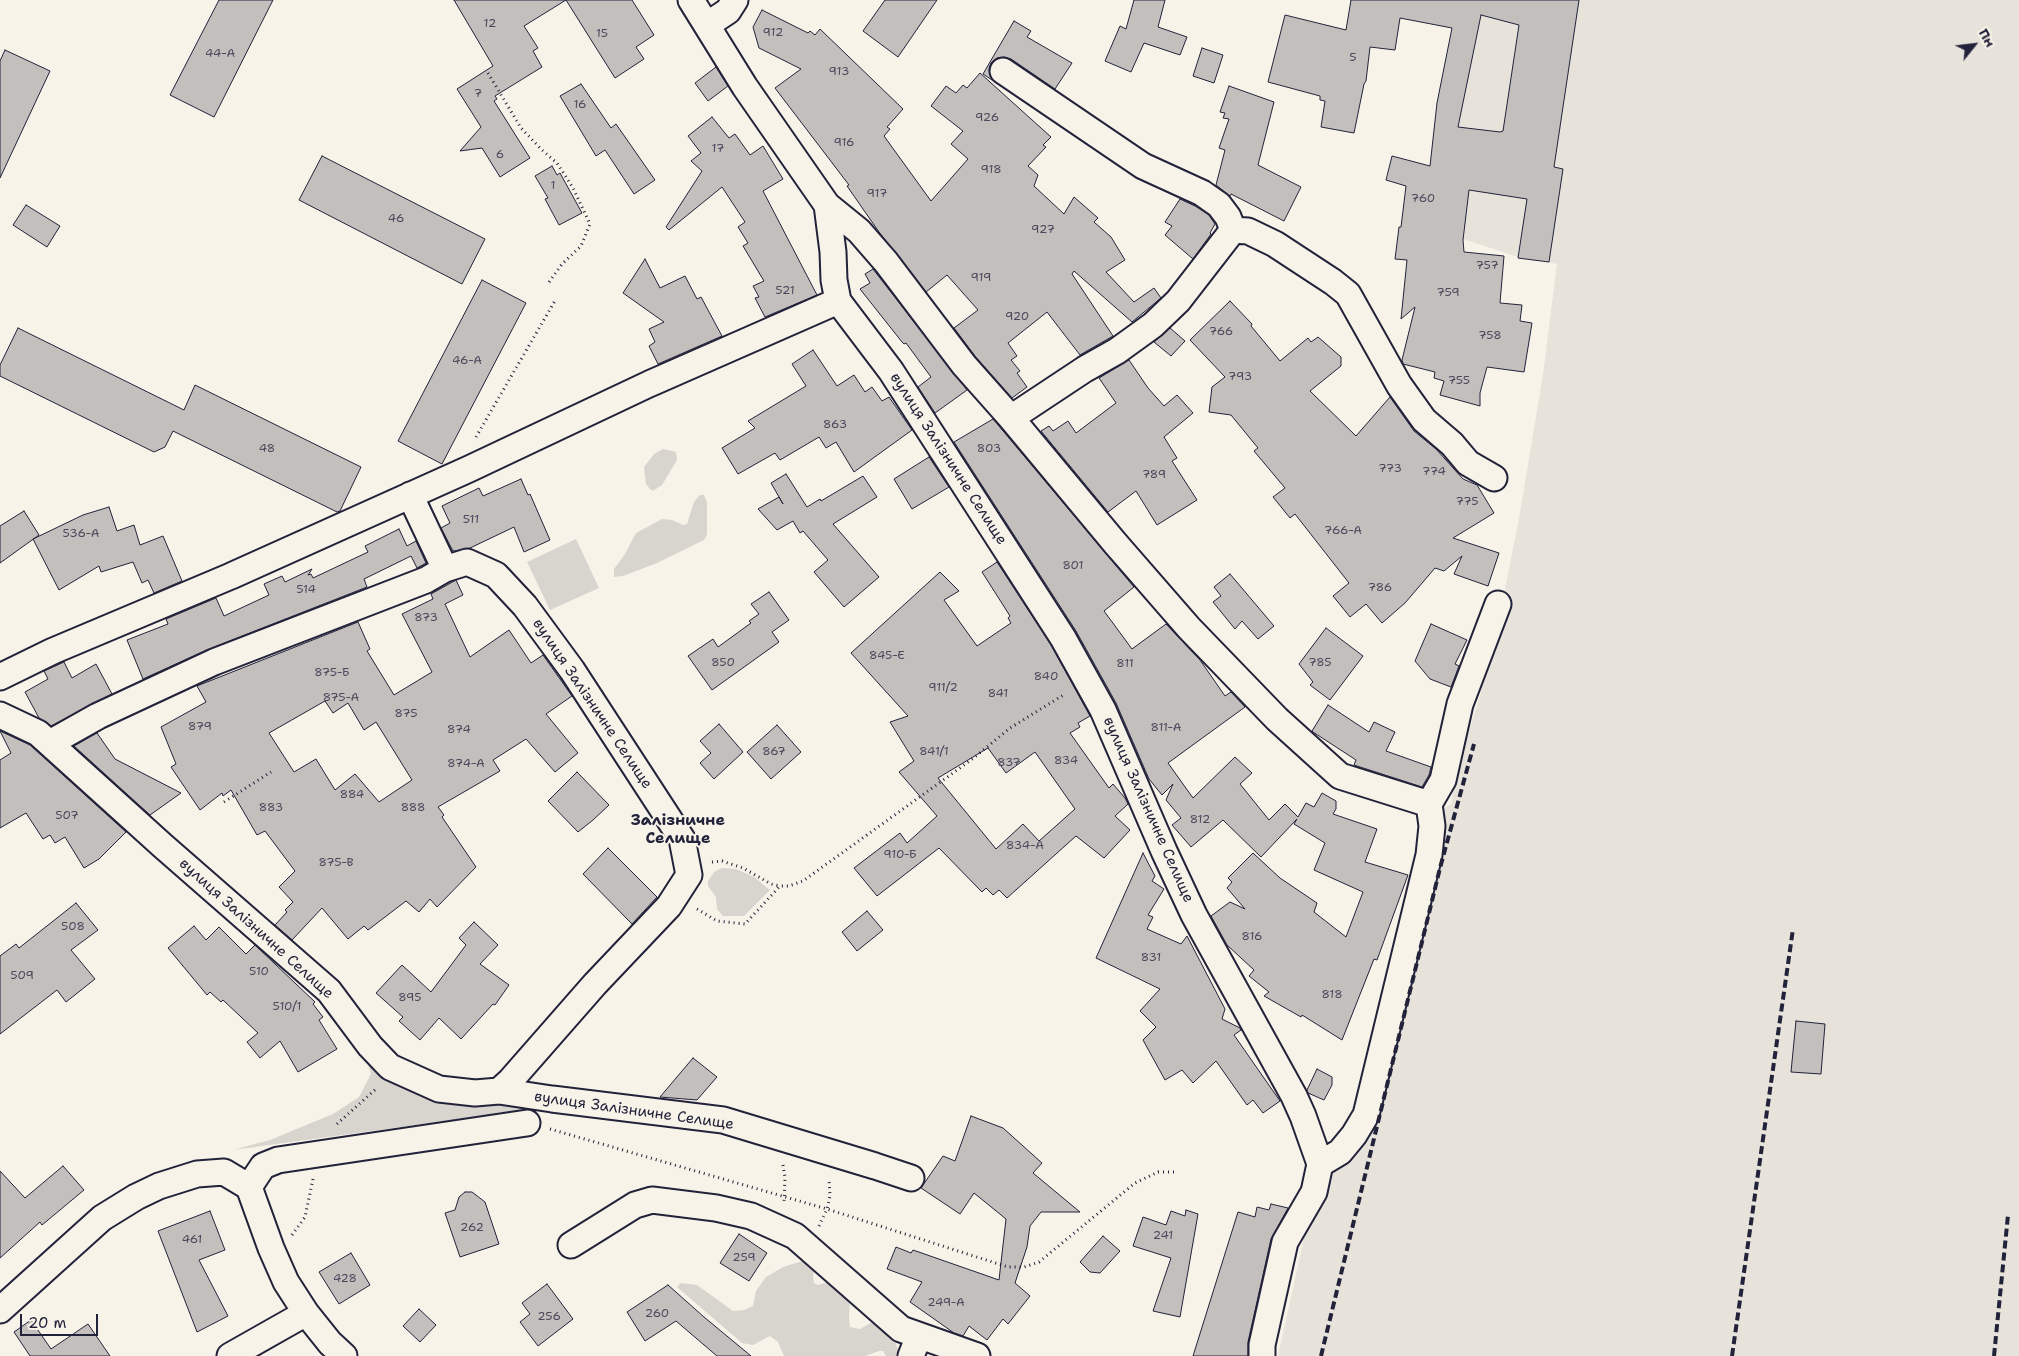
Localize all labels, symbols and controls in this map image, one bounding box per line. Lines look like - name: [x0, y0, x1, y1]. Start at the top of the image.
- house number: 12: [484, 17, 496, 31]
- north arrow: [1949, 20, 1999, 70]
- text: Пн: [1975, 25, 1999, 50]
- house number: 912: [763, 26, 783, 40]
- house number: 15: [596, 27, 608, 41]
- house number: 44-А: [205, 47, 235, 61]
- house number: 5: [1349, 51, 1357, 65]
- house number: 913: [829, 65, 849, 79]
- house number: 7: [474, 87, 482, 101]
- house number: 16: [573, 98, 587, 112]
- house number: 926: [975, 111, 999, 125]
- house number: 916: [833, 136, 855, 150]
- house number: 17: [712, 142, 724, 156]
- house number: 6: [496, 148, 504, 162]
- house number: 918: [980, 163, 1002, 177]
- house number: 1: [550, 179, 556, 193]
- house number: 917: [867, 187, 887, 201]
- house number: 760: [1411, 192, 1435, 206]
- house number: 46: [388, 212, 404, 226]
- house number: 927: [1031, 223, 1055, 237]
- house number: 757: [1475, 259, 1499, 273]
- house number: 919: [971, 271, 991, 285]
- house number: 521: [775, 284, 795, 298]
- house number: 759: [1436, 286, 1460, 300]
- house number: 920: [1005, 310, 1029, 324]
- house number: 766: [1209, 325, 1233, 339]
- house number: 758: [1478, 329, 1502, 343]
- house number: 46-А: [452, 354, 482, 368]
- street label: вулиця Залізничне Селище: [886, 370, 1010, 548]
- house number: 793: [1228, 370, 1252, 384]
- house number: 755: [1448, 374, 1470, 388]
- house number: 863: [823, 418, 847, 432]
- house number: 48: [259, 442, 275, 456]
- house number: 803: [977, 442, 1001, 456]
- house number: 773: [1378, 462, 1402, 476]
- house number: 774: [1422, 465, 1446, 479]
- house number: 789: [1142, 468, 1166, 482]
- house number: 775: [1455, 495, 1479, 509]
- house number: 511: [463, 513, 479, 527]
- house number: 766-А: [1324, 524, 1362, 538]
- house number: 536-А: [63, 527, 99, 541]
- house number: 801: [1062, 559, 1084, 573]
- house number: 786: [1368, 581, 1392, 595]
- house number: 514: [296, 583, 316, 597]
- house number: 873: [414, 611, 438, 625]
- street label: вулиця Залізничне Селище: [528, 615, 656, 793]
- house number: 845-Е: [869, 649, 905, 663]
- house number: 850: [711, 656, 735, 670]
- house number: 785: [1308, 656, 1332, 670]
- house number: 811: [1116, 657, 1134, 671]
- house number: 875-Б: [314, 666, 350, 680]
- house number: 840: [1034, 670, 1058, 684]
- house number: 911/2: [928, 681, 958, 695]
- house number: 841: [988, 687, 1008, 701]
- house number: 875-А: [323, 691, 359, 705]
- house number: 875: [395, 707, 417, 721]
- street label: вулиця Залізничне Селище: [1099, 714, 1197, 906]
- house number: 879: [188, 720, 212, 734]
- house number: 811-А: [1151, 721, 1181, 735]
- house number: 874: [447, 723, 471, 737]
- house number: 867: [762, 745, 786, 759]
- house number: 841/1: [919, 745, 949, 759]
- house number: 834: [1054, 754, 1078, 768]
- house number: 837: [997, 756, 1021, 770]
- house number: 874-А: [447, 757, 485, 771]
- house number: 884: [340, 788, 364, 802]
- house number: 883: [259, 801, 283, 815]
- house number: 888: [401, 801, 425, 815]
- house number: 507: [55, 809, 79, 823]
- district label: Залізничне Селище: [631, 811, 725, 849]
- house number: 812: [1190, 813, 1210, 827]
- house number: 834-А: [1006, 839, 1044, 853]
- house number: 910-Б: [883, 848, 917, 862]
- street label: вулиця Залізничне Селище: [175, 855, 337, 1003]
- house number: 875-В: [319, 856, 353, 870]
- house number: 508: [61, 920, 85, 934]
- house number: 816: [1242, 930, 1262, 944]
- house number: 831: [1141, 951, 1161, 965]
- house number: 510: [249, 965, 269, 979]
- house number: 509: [10, 969, 34, 983]
- house number: 818: [1321, 988, 1343, 1002]
- house number: 895: [398, 991, 422, 1005]
- house number: 510/1: [273, 1000, 301, 1014]
- street label: вулиця Залізничне Селище: [533, 1088, 735, 1134]
- house number: 262: [460, 1221, 484, 1235]
- house number: 241: [1153, 1229, 1173, 1243]
- house number: 461: [182, 1233, 202, 1247]
- house number: 259: [732, 1251, 756, 1265]
- house number: 428: [333, 1272, 357, 1286]
- house number: 249-А: [927, 1296, 965, 1310]
- scale bar: [22, 1304, 100, 1336]
- house number: 260: [645, 1307, 669, 1321]
- house number: 256: [537, 1310, 561, 1324]
- text: 20 m: [28, 1313, 67, 1333]

